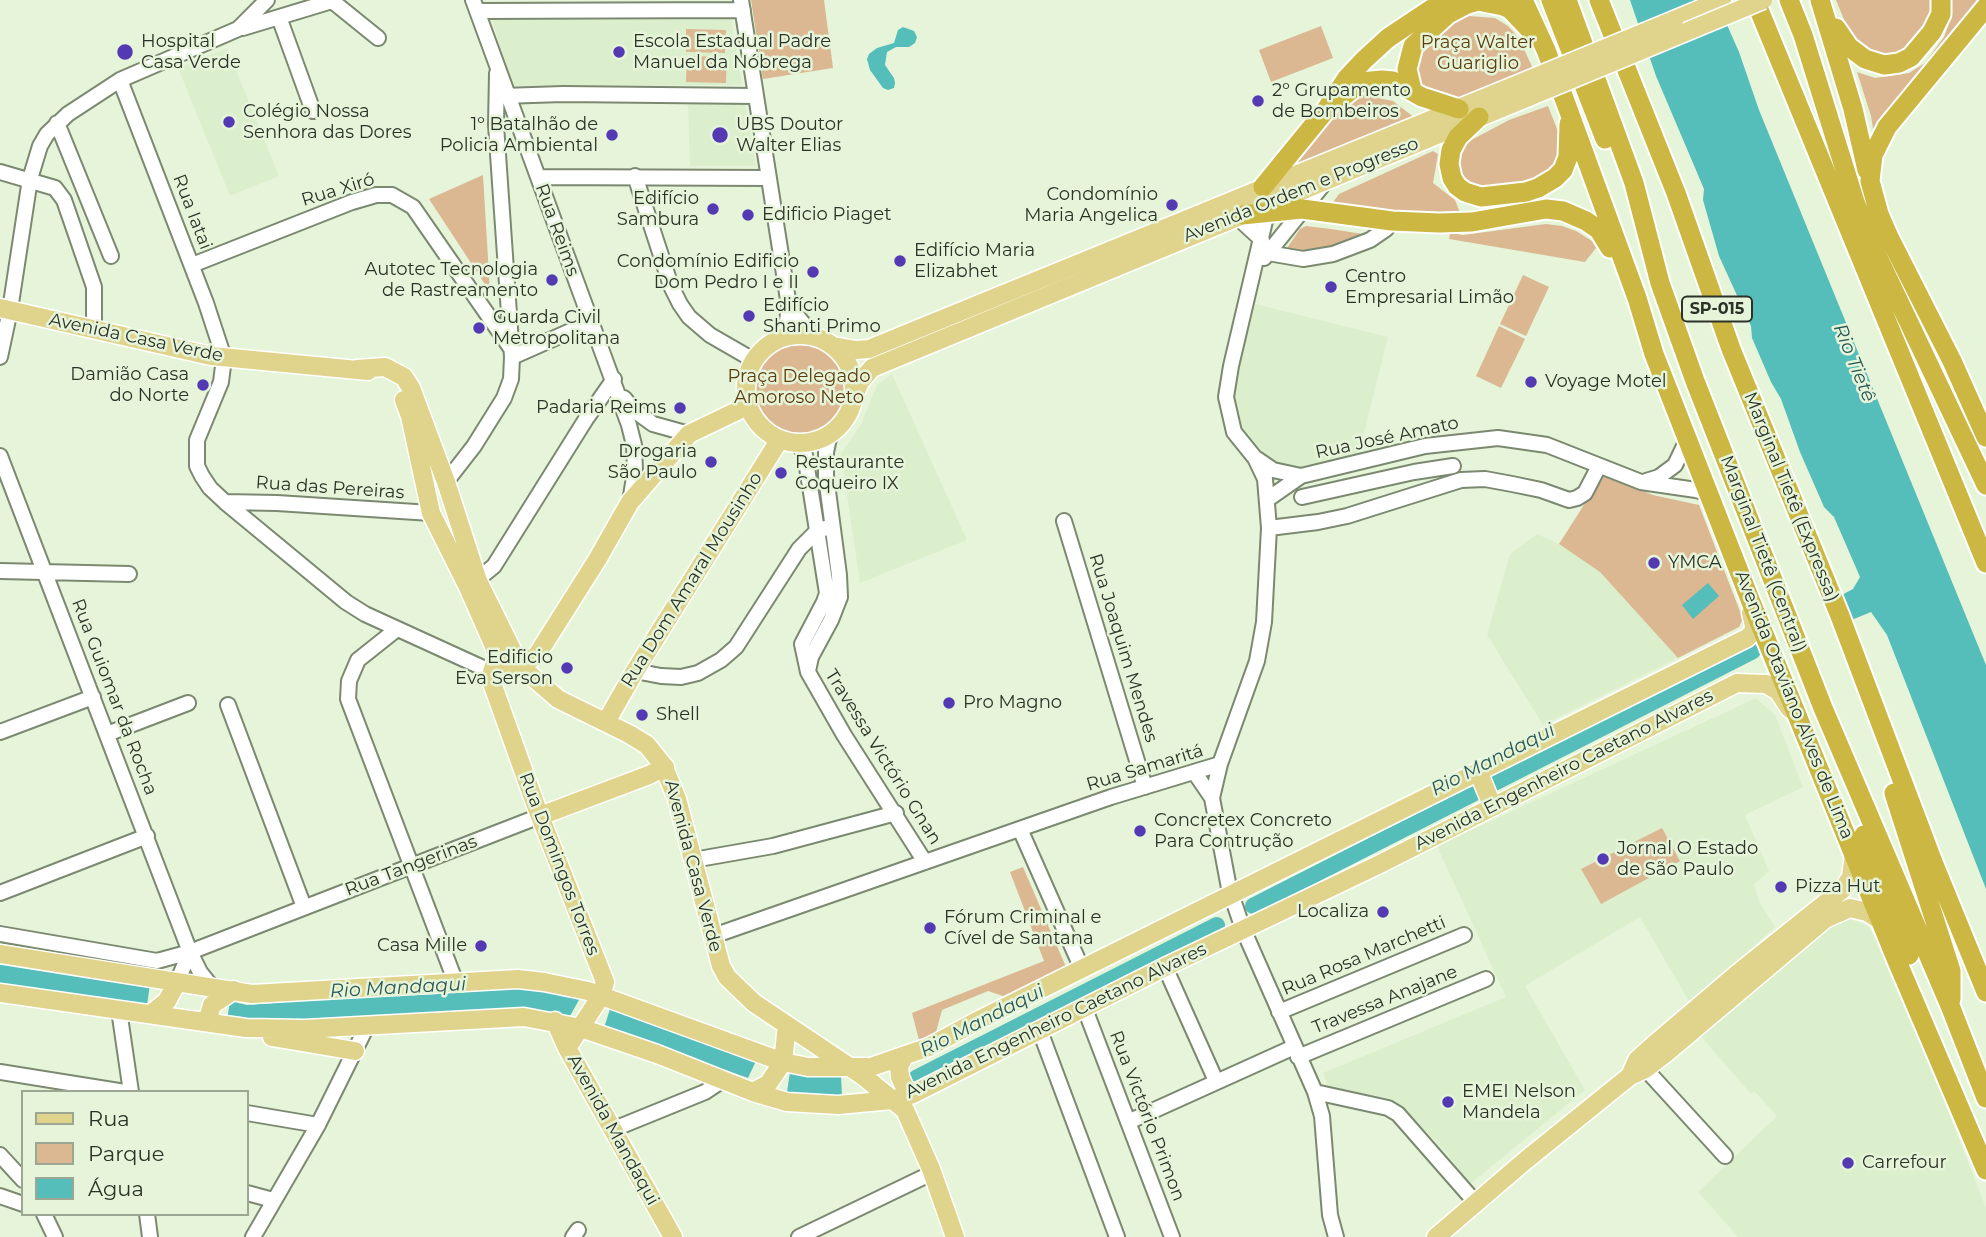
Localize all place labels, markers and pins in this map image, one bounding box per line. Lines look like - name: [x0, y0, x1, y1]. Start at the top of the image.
- place label: Hospital Casa Verde: [141, 31, 241, 74]
- place label: Escola Estadual Padre Manuel da Nóbrega: [633, 31, 831, 74]
- marker: Hospital Casa Verde: [115, 42, 135, 62]
- marker: Escola Estadual Padre Manuel da Nóbrega: [611, 44, 627, 60]
- place label: 2º Grupamento de Bombeiros: [1272, 80, 1411, 122]
- marker: 2º Grupamento de Bombeiros: [1250, 93, 1266, 109]
- place label: Colégio Nossa Senhora das Dores: [243, 101, 412, 144]
- marker: Colégio Nossa Senhora das Dores: [221, 114, 237, 130]
- place label: 1º Batalhão de Policia Ambiental: [440, 114, 598, 156]
- place label: UBS Doutor Walter Elias: [736, 114, 843, 156]
- marker: UBS Doutor Walter Elias: [710, 125, 730, 145]
- marker: 1º Batalhão de Policia Ambiental: [604, 127, 620, 143]
- place label: Condomínio Maria Angelica: [1024, 184, 1158, 227]
- place label: Edifício Sambura: [617, 188, 699, 230]
- marker: Condomínio Maria Angelica: [1164, 197, 1180, 213]
- marker: Edifício Sambura: [705, 201, 721, 217]
- place label: Edificio Piaget: [762, 204, 891, 226]
- marker: Edificio Piaget: [740, 207, 756, 223]
- place label: Edifício Maria Elizabhet: [914, 240, 1035, 282]
- place label: Condomínio Edificio Dom Pedro I e II: [617, 251, 799, 294]
- marker: Edifício Maria Elizabhet: [892, 253, 908, 269]
- place label: Autotec Tecnologia de Rastreamento: [365, 259, 538, 302]
- marker: Condomínio Edificio Dom Pedro I e II: [805, 264, 821, 280]
- place label: Centro Empresarial Limão: [1345, 266, 1514, 308]
- marker: Autotec Tecnologia de Rastreamento: [544, 272, 560, 288]
- marker: Centro Empresarial Limão: [1323, 279, 1339, 295]
- place label: Edifício Shanti Primo: [763, 295, 881, 338]
- place label: Guarda Civil Metropolitana: [493, 307, 620, 350]
- marker: Edifício Shanti Primo: [741, 308, 757, 324]
- marker: Guarda Civil Metropolitana: [471, 320, 487, 336]
- place label: Damião Casa do Norte: [70, 364, 189, 406]
- place label: Voyage Motel: [1545, 371, 1667, 393]
- marker: Voyage Motel: [1523, 374, 1539, 390]
- marker: Damião Casa do Norte: [195, 377, 211, 393]
- place label: Padaria Reims: [536, 397, 666, 419]
- marker: Padaria Reims: [672, 400, 688, 416]
- place label: Drogaria São Paulo: [608, 441, 697, 484]
- place label: Restaurante Coqueiro IX: [795, 452, 904, 494]
- marker: Drogaria São Paulo: [703, 454, 719, 470]
- marker: Restaurante Coqueiro IX: [773, 465, 789, 481]
- place label: YMCA: [1668, 552, 1722, 574]
- marker: YMCA: [1646, 555, 1662, 571]
- place label: Edificio Eva Serson: [455, 647, 553, 690]
- marker: Edificio Eva Serson: [559, 660, 575, 676]
- place label: Pro Magno: [963, 692, 1062, 714]
- marker: Pro Magno: [941, 695, 957, 711]
- place label: Shell: [656, 704, 700, 726]
- marker: Shell: [634, 707, 650, 723]
- place label: Concretex Concreto Para Contrução: [1154, 810, 1332, 852]
- marker: Concretex Concreto Para Contrução: [1132, 823, 1148, 839]
- place label: Jornal O Estado de São Paulo: [1617, 838, 1758, 880]
- marker: Jornal O Estado de São Paulo: [1595, 851, 1611, 867]
- place label: Pizza Hut: [1795, 876, 1881, 898]
- marker: Pizza Hut: [1773, 879, 1789, 895]
- place label: Localiza: [1297, 901, 1369, 923]
- marker: Localiza: [1375, 904, 1391, 920]
- place label: Fórum Criminal e Cível de Santana: [944, 907, 1101, 950]
- marker: Fórum Criminal e Cível de Santana: [922, 920, 938, 936]
- place label: Casa Mille: [377, 935, 467, 957]
- marker: Casa Mille: [473, 938, 489, 954]
- place label: EMEI Nelson Mandela: [1462, 1081, 1576, 1124]
- marker: EMEI Nelson Mandela: [1440, 1094, 1456, 1110]
- place label: Carrefour: [1862, 1152, 1947, 1174]
- marker: Carrefour: [1840, 1155, 1856, 1171]

